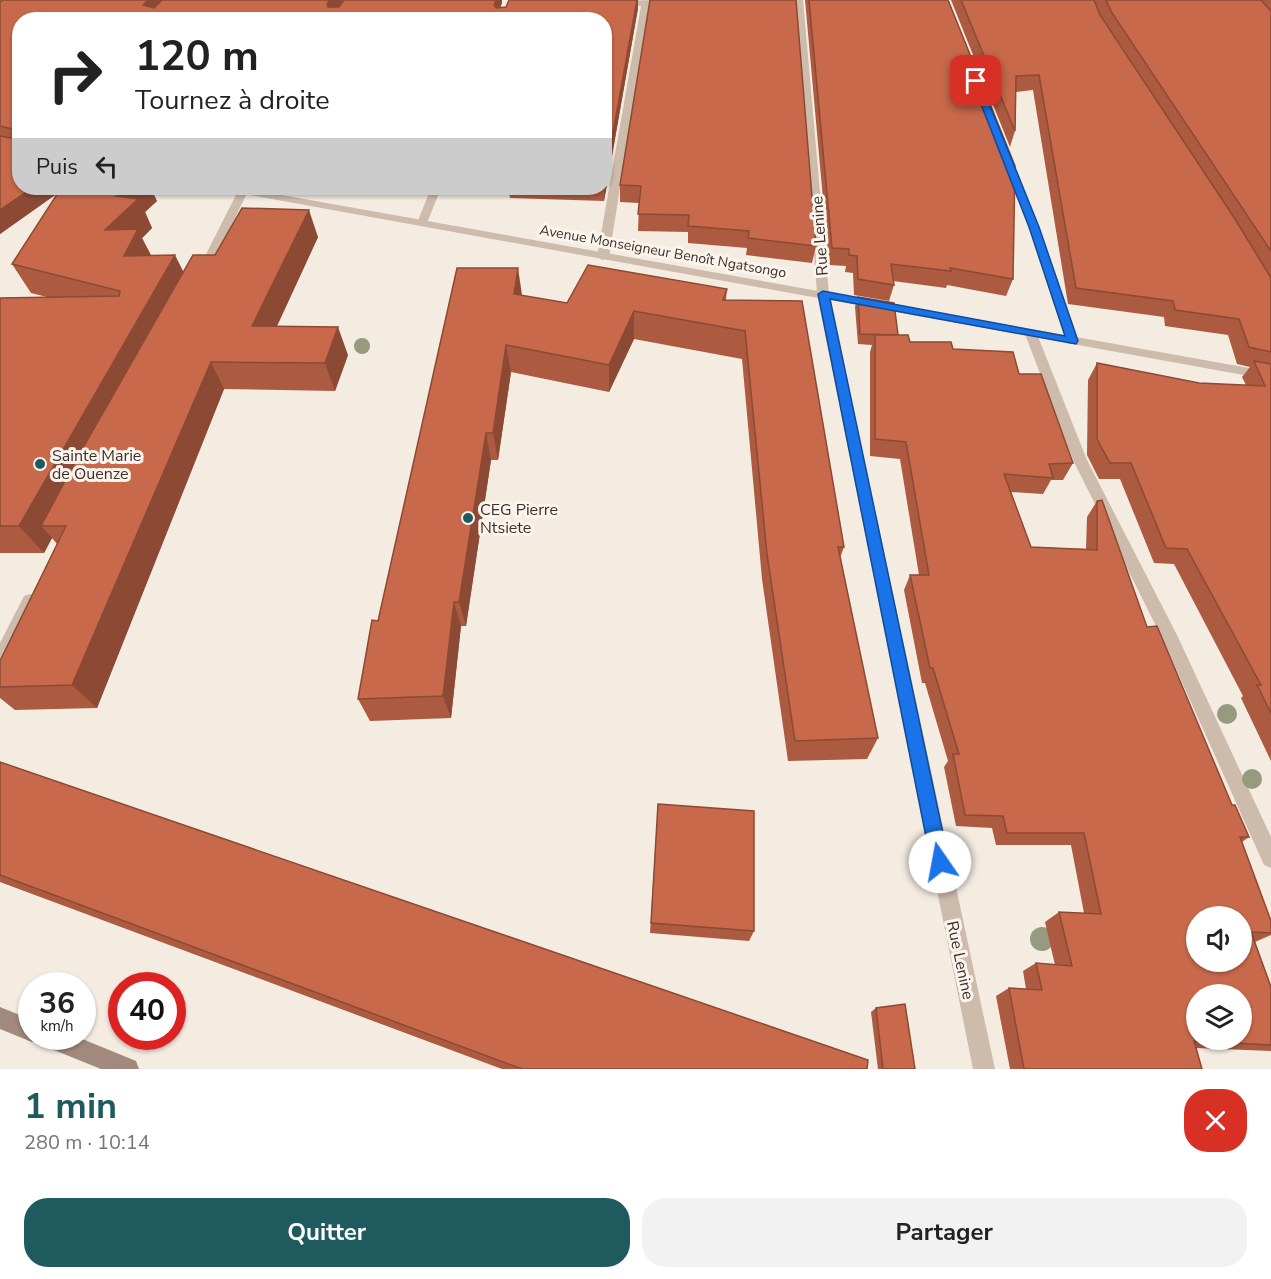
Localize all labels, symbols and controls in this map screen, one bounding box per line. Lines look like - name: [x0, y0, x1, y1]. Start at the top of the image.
- text: 120 m: [135, 28, 259, 85]
- icon: right: [36, 36, 114, 114]
- pin: [950, 55, 1001, 106]
- icon: arrive: [959, 64, 992, 97]
- text: Tournez à droite: [135, 82, 330, 119]
- icon: left: [90, 150, 123, 183]
- text: Puis: [36, 152, 78, 182]
- street label: Rue Lenine: [806, 195, 834, 277]
- street label: Avenue Monseigneur Benoît Ngatsongo: [538, 220, 788, 283]
- place label: Sainte Marie de Ouenze: [52, 445, 141, 485]
- marker: Sainte Marie de Ouenze: [33, 457, 47, 471]
- place label: CEG Pierre Ntsiete: [480, 499, 558, 539]
- marker: CEG Pierre Ntsiete: [461, 511, 475, 525]
- position arrow: [908, 830, 972, 894]
- map controls: [1186, 906, 1252, 1050]
- button: sound: [1186, 906, 1252, 972]
- street label: Rue Lenine: [941, 919, 979, 1002]
- speed limit sign: 40: [108, 972, 186, 1050]
- text: 36: [39, 983, 75, 1024]
- button: layers: [1186, 984, 1252, 1050]
- text: km/h: [40, 1016, 74, 1036]
- text: 1 min: [24, 1082, 117, 1131]
- button: close: [1184, 1089, 1247, 1152]
- text: 280 m · 10:14: [24, 1129, 150, 1156]
- button: Quitter: [24, 1198, 630, 1267]
- button: Partager: [642, 1198, 1247, 1267]

